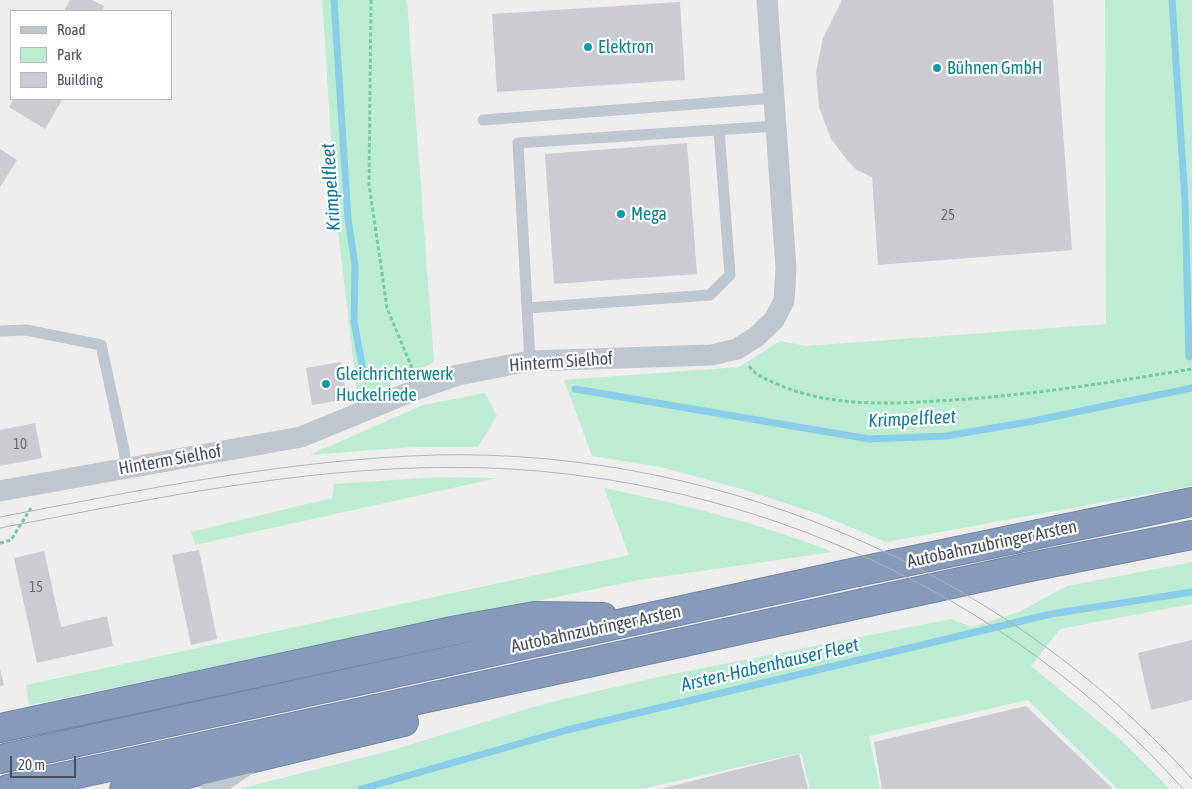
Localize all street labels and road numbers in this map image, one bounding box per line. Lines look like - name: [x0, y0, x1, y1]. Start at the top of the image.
- street label: Hinterm Sielhof: [508, 348, 614, 376]
- street label: Hinterm Sielhof: [117, 440, 223, 480]
- street label: Autobahnzubringer Arsten: [905, 515, 1079, 573]
- street label: Autobahnzubringer Arsten: [509, 600, 683, 658]

